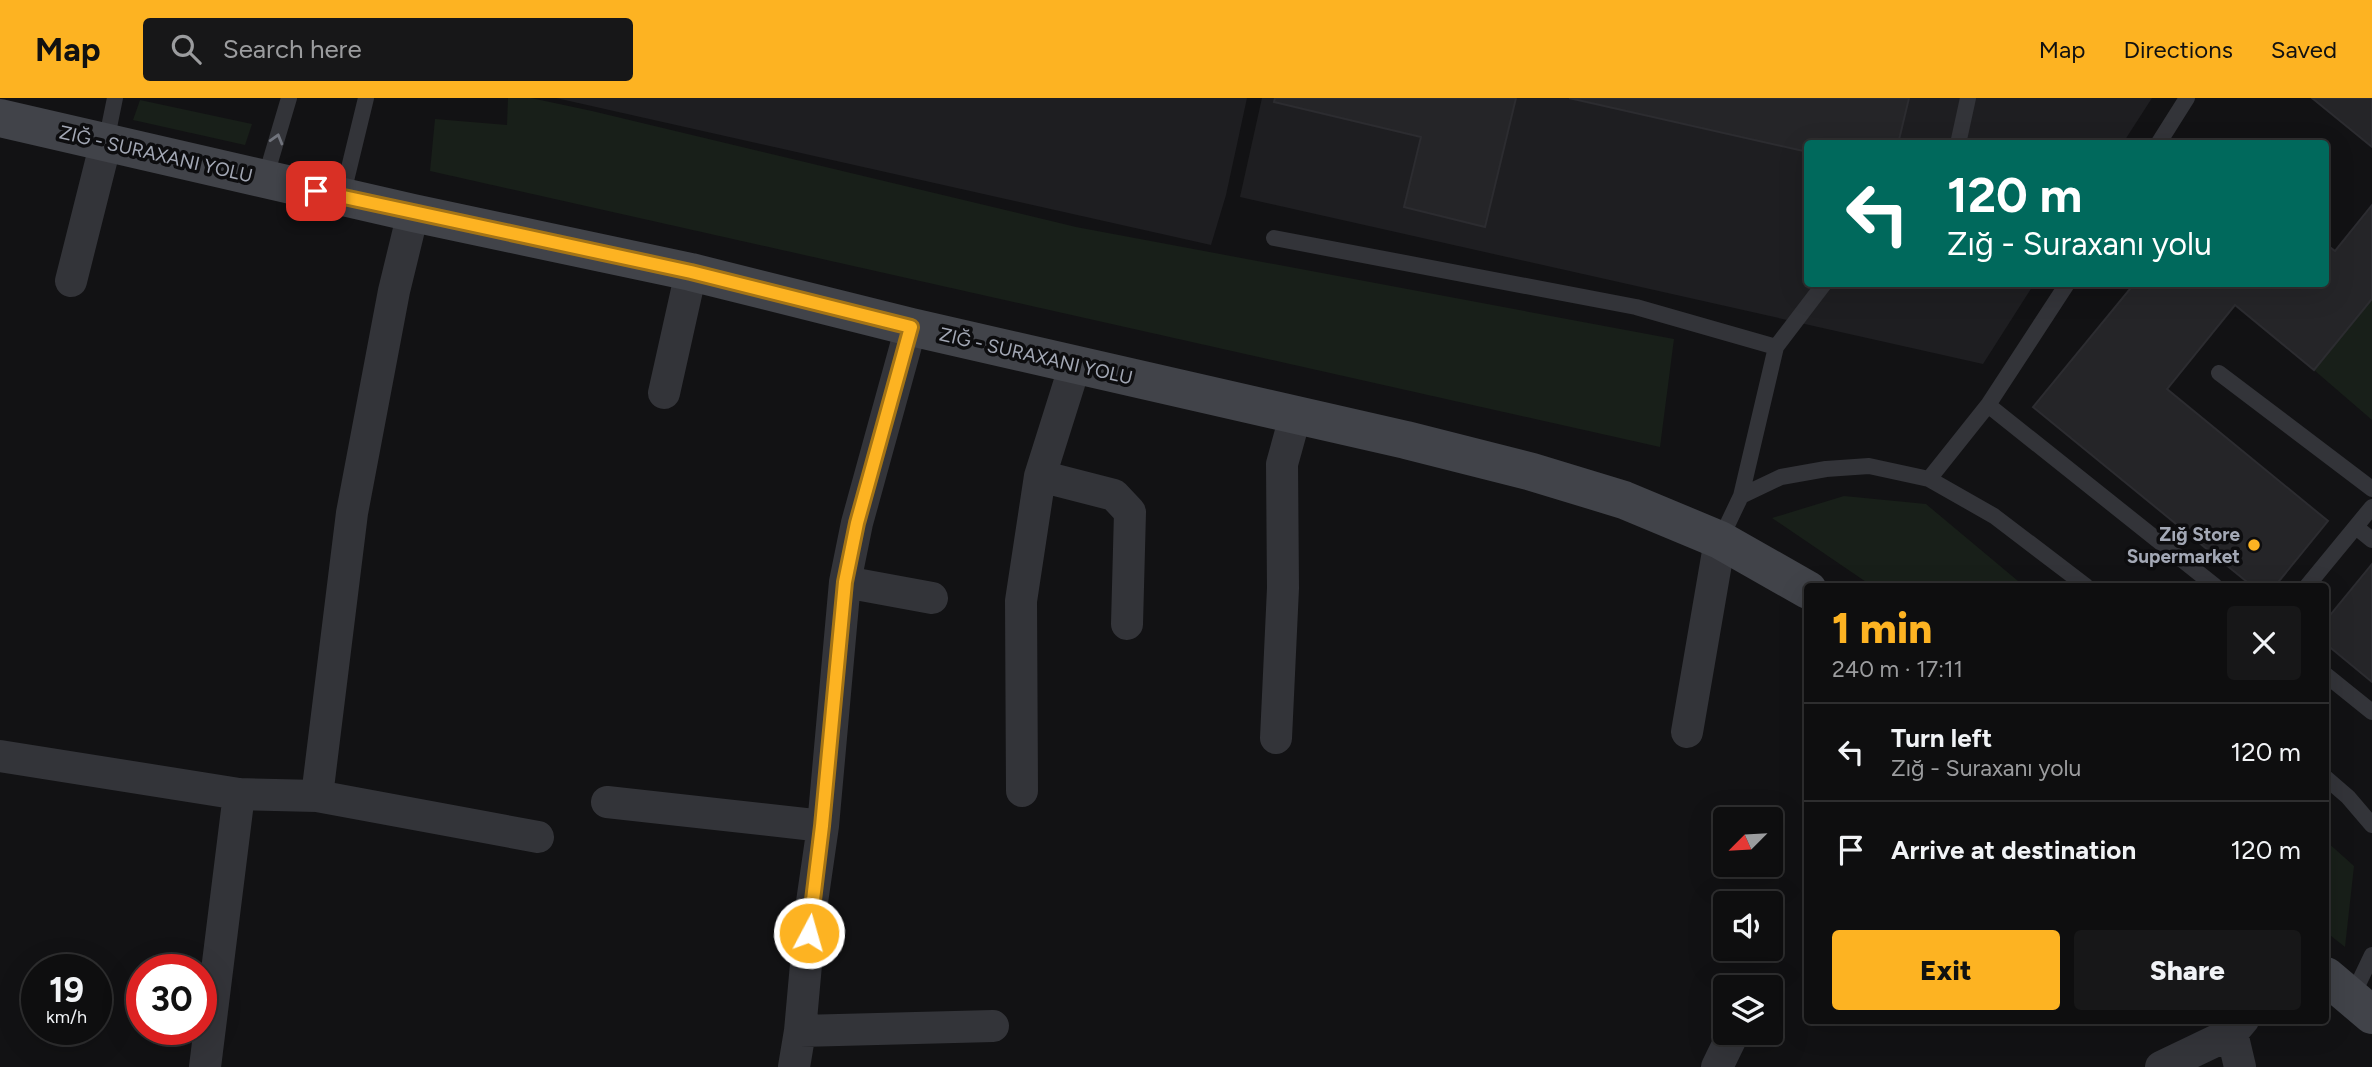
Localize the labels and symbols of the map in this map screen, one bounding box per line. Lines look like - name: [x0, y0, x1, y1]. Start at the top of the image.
- street label: ZIĞ - SURAXANI YOLU: [57, 121, 255, 187]
- one-way arrow: [269, 133, 283, 145]
- pin: [286, 161, 346, 221]
- street label: ZIĞ - SURAXANI YOLU: [937, 323, 1135, 389]
- place label: Zığ Store Supermarket: [2127, 523, 2240, 568]
- marker: Zığ Store Supermarket: [2246, 537, 2262, 553]
- north arrow: [1713, 807, 1783, 877]
- position arrow: [772, 896, 846, 970]
- speed limit sign: 30: [126, 954, 217, 1045]

